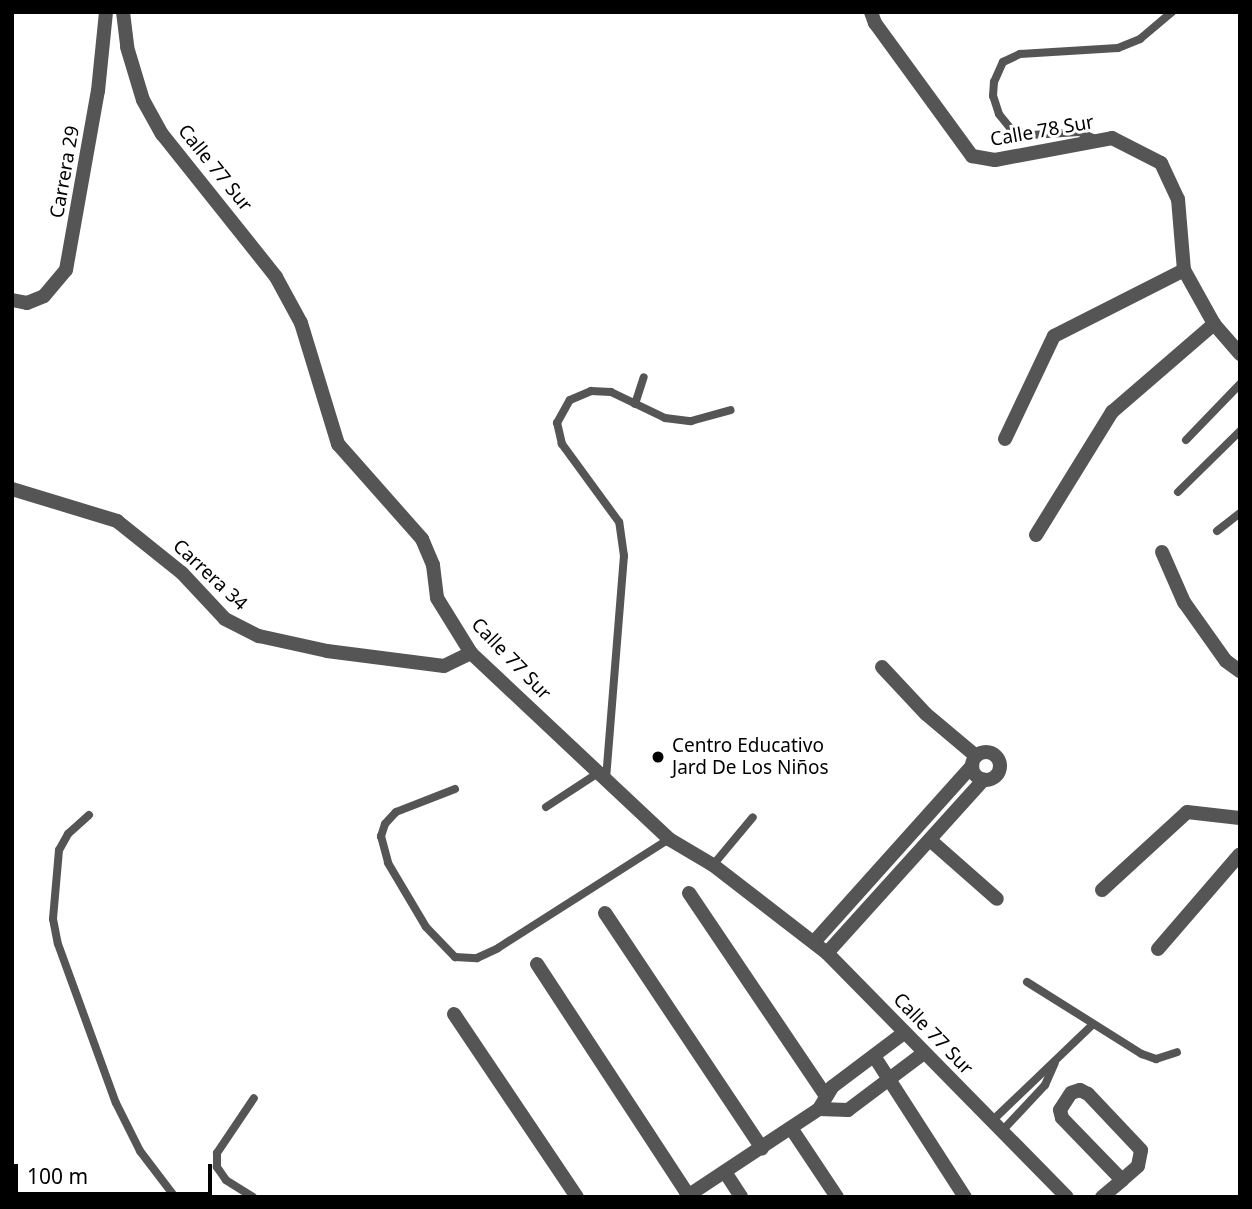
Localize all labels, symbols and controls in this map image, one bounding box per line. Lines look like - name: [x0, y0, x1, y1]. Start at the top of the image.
- street label: Calle 78 Sur: [988, 111, 1096, 151]
- street label: Calle 77 Sur: [173, 120, 257, 216]
- street label: Carrera 29: [46, 124, 84, 220]
- street label: Carrera 34: [168, 535, 252, 615]
- street label: Calle 77 Sur: [466, 613, 556, 705]
- place label: Centro Educativo Jard De Los Niños: [672, 735, 829, 779]
- marker: Centro Educativo Jard De Los Niños: [650, 749, 666, 765]
- street label: Calle 77 Sur: [888, 988, 978, 1080]
- scale bar: [18, 1150, 215, 1194]
- text: 100 m: [27, 1162, 88, 1190]

